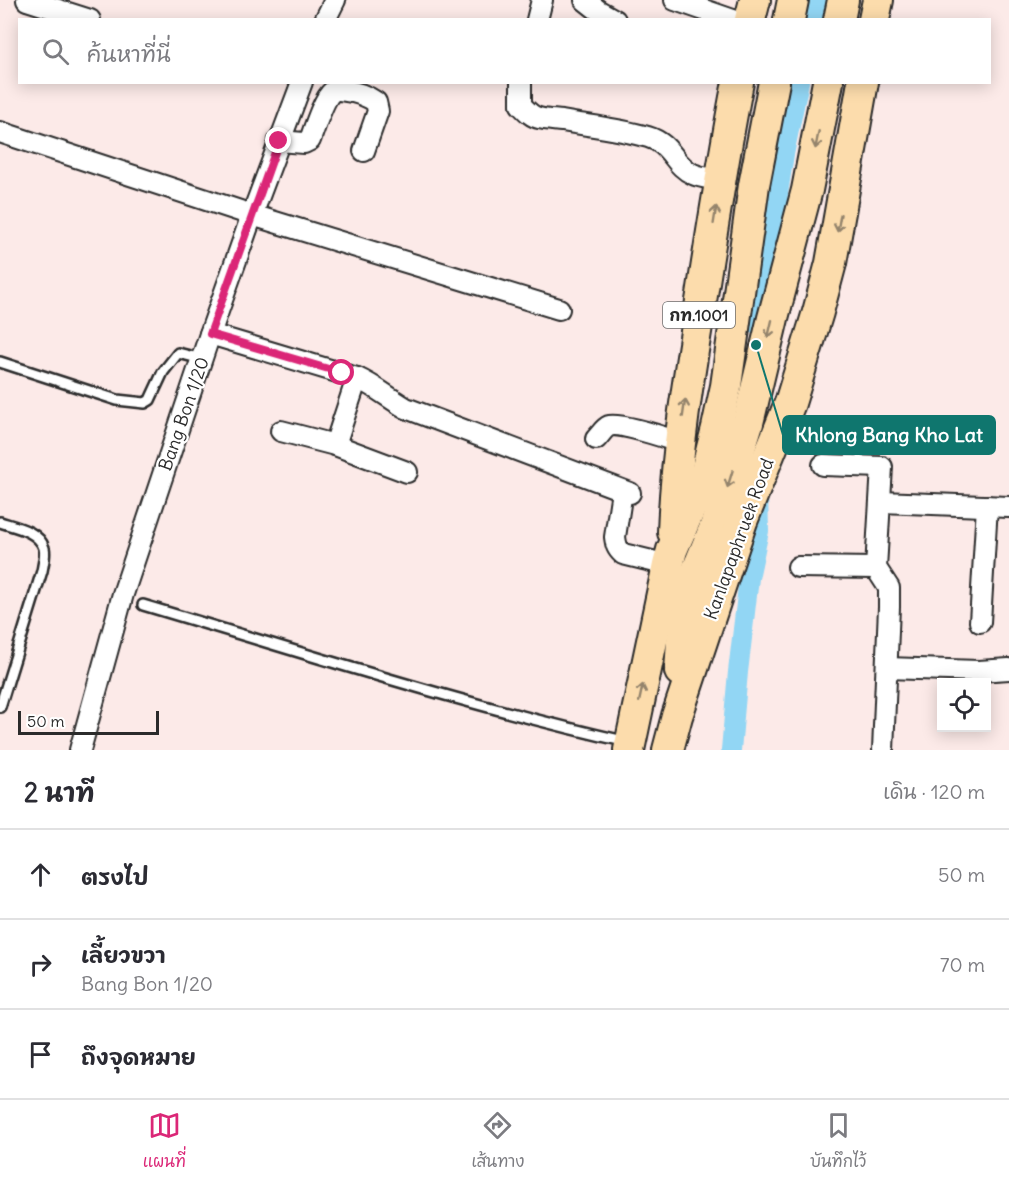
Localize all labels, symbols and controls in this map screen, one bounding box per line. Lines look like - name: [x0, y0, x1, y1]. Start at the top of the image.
- search box: [18, 18, 991, 84]
- icon: search: [39, 35, 72, 68]
- text: ค้นหาที่นี่: [87, 40, 171, 68]
- route end: [265, 127, 291, 153]
- one-way arrow: [811, 130, 822, 149]
- one-way arrow: [709, 206, 720, 225]
- one-way arrow: [833, 213, 844, 232]
- road number: กท.1001: [663, 302, 735, 328]
- one-way arrow: [764, 319, 775, 338]
- street label: Bang Bon 1/20: [153, 354, 214, 474]
- route start: [328, 359, 354, 385]
- one-way arrow: [679, 398, 690, 418]
- callout: Khlong Bang Kho Lat: [783, 416, 995, 454]
- text: Khlong Bang Kho Lat: [795, 422, 983, 447]
- street label: Kanlapaphruek Road: [699, 454, 779, 623]
- one-way arrow: [724, 469, 735, 488]
- map controls: [937, 678, 991, 732]
- button: locate: [937, 678, 991, 732]
- one-way arrow: [636, 683, 647, 703]
- scale bar: [18, 708, 159, 736]
- text: 50 m: [27, 711, 65, 731]
- text: 2 นาที: [24, 776, 95, 809]
- text: เดิน · 120 m: [883, 779, 985, 804]
- icon: ahead: [24, 858, 57, 891]
- text: 50 m: [938, 862, 985, 887]
- text: ตรงไป: [81, 863, 149, 891]
- text: เลี้ยวขวา: [81, 941, 165, 969]
- icon: right: [24, 948, 57, 981]
- text: 70 m: [940, 952, 985, 977]
- text: Bang Bon 1/20: [81, 971, 213, 996]
- icon: arrive: [24, 1038, 57, 1071]
- text: ถึงจุดหมาย: [81, 1043, 196, 1071]
- tab: แผนที่: [143, 1109, 186, 1173]
- tab: เส้นทาง: [471, 1109, 524, 1173]
- tab: บันทึกไว้: [810, 1109, 866, 1173]

